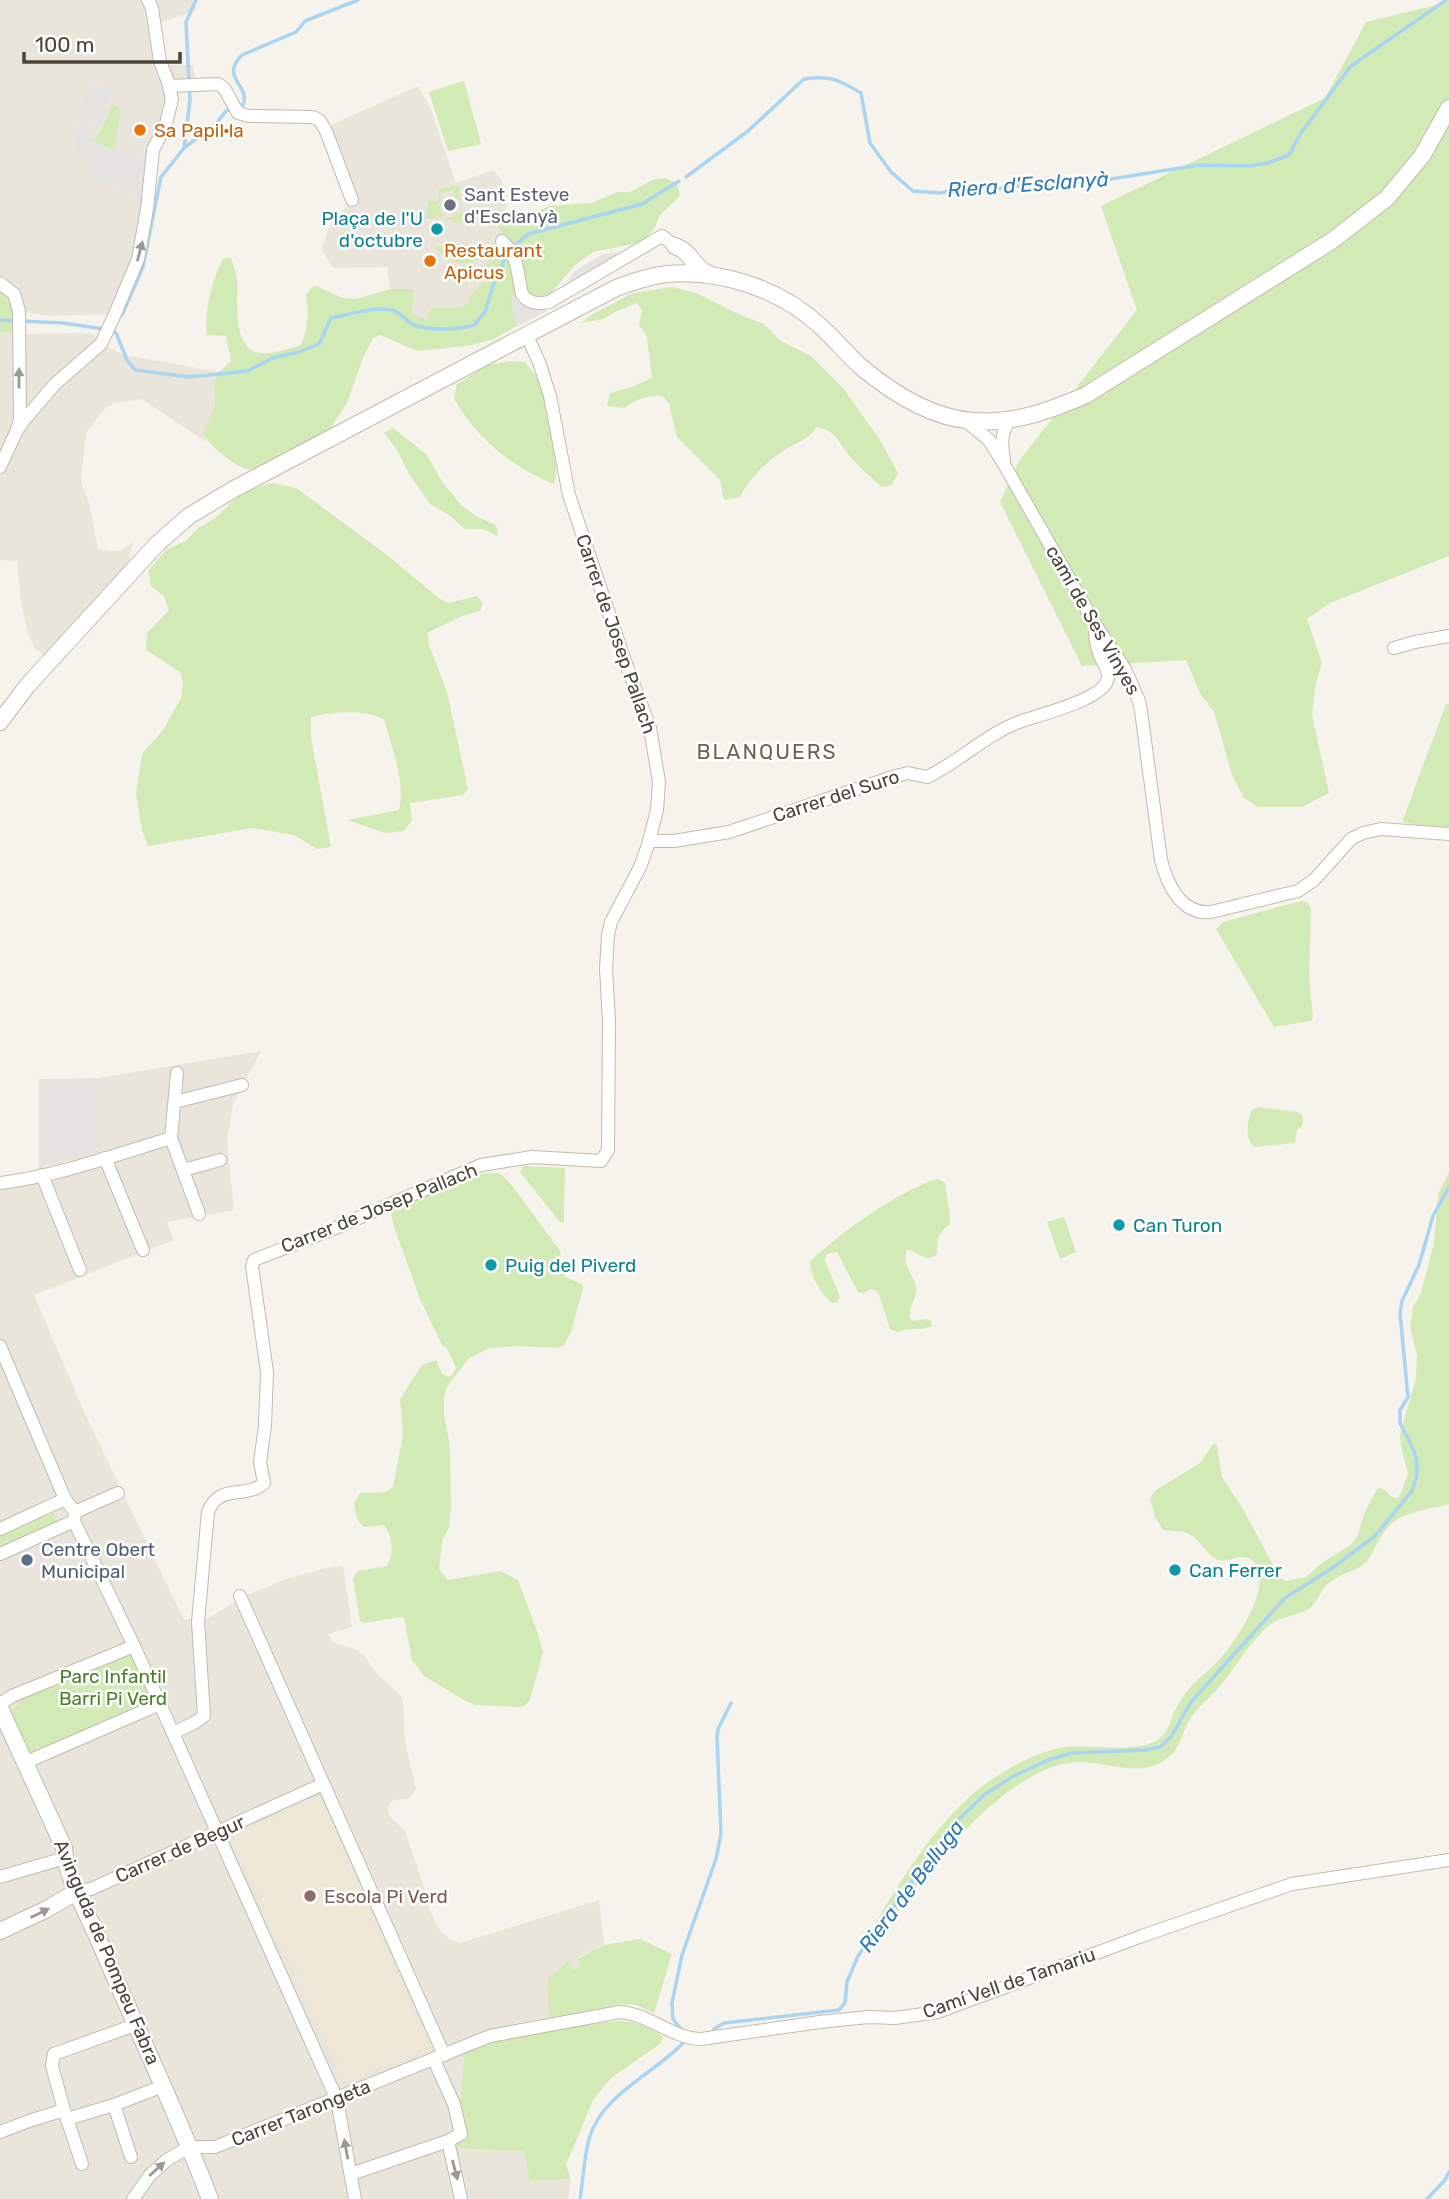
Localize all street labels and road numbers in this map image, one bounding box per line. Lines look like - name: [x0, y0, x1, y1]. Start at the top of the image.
- street label: Carrer de Josep Pallach: [571, 531, 661, 737]
- street label: camí de Ses Vinyes: [1041, 541, 1145, 699]
- street label: Carrer del Suro: [770, 765, 902, 827]
- street label: Carrer de Josep Pallach: [278, 1158, 480, 1258]
- street label: Carrer de Begur: [112, 1810, 249, 1888]
- street label: Avinguda de Pompeu Fabra: [49, 1836, 165, 2068]
- street label: Camí Vell de Tamariu: [920, 1943, 1098, 2023]
- street label: Carrer Tarongeta: [228, 2075, 374, 2151]

